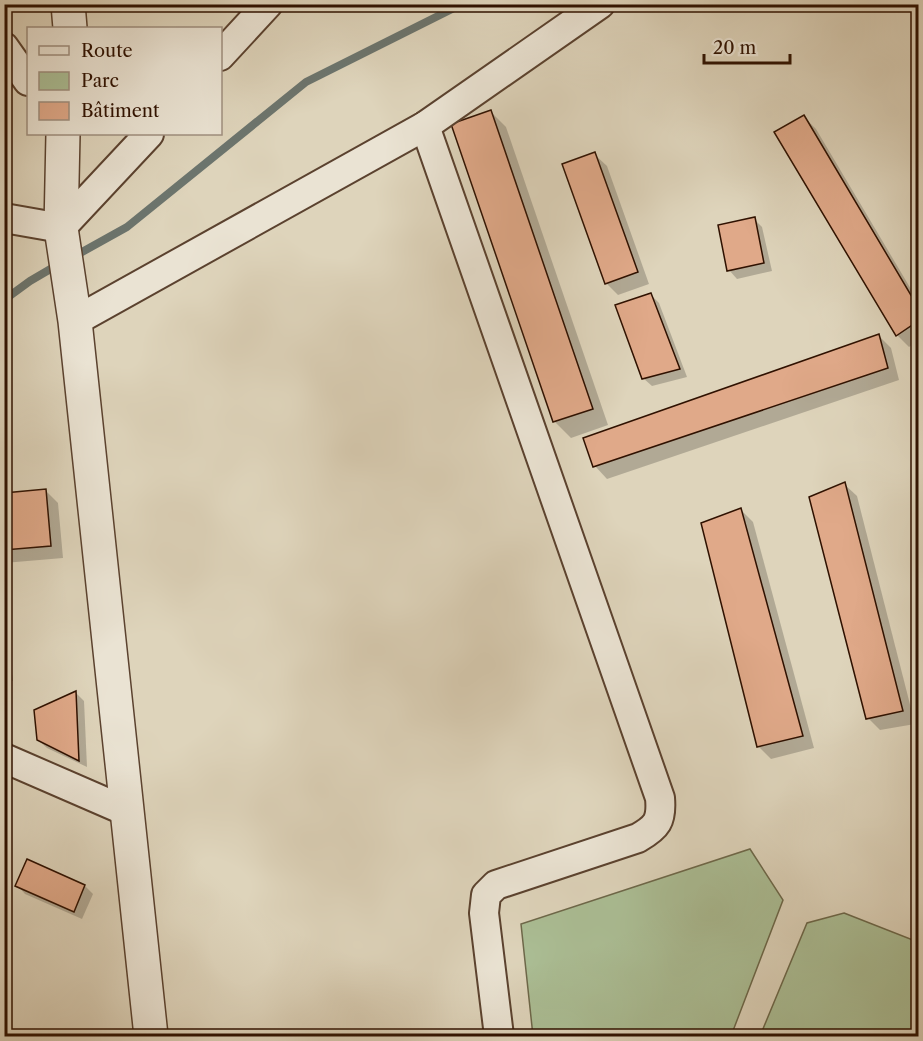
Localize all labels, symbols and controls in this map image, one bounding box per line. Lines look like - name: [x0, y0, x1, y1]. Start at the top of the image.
- legend: [27, 27, 222, 135]
- scale bar: [704, 27, 790, 65]
- text: 20 m: [713, 37, 757, 59]
- text: Route: [81, 40, 133, 62]
- text: Parc: [81, 70, 119, 92]
- text: Bâtiment: [81, 100, 160, 122]

